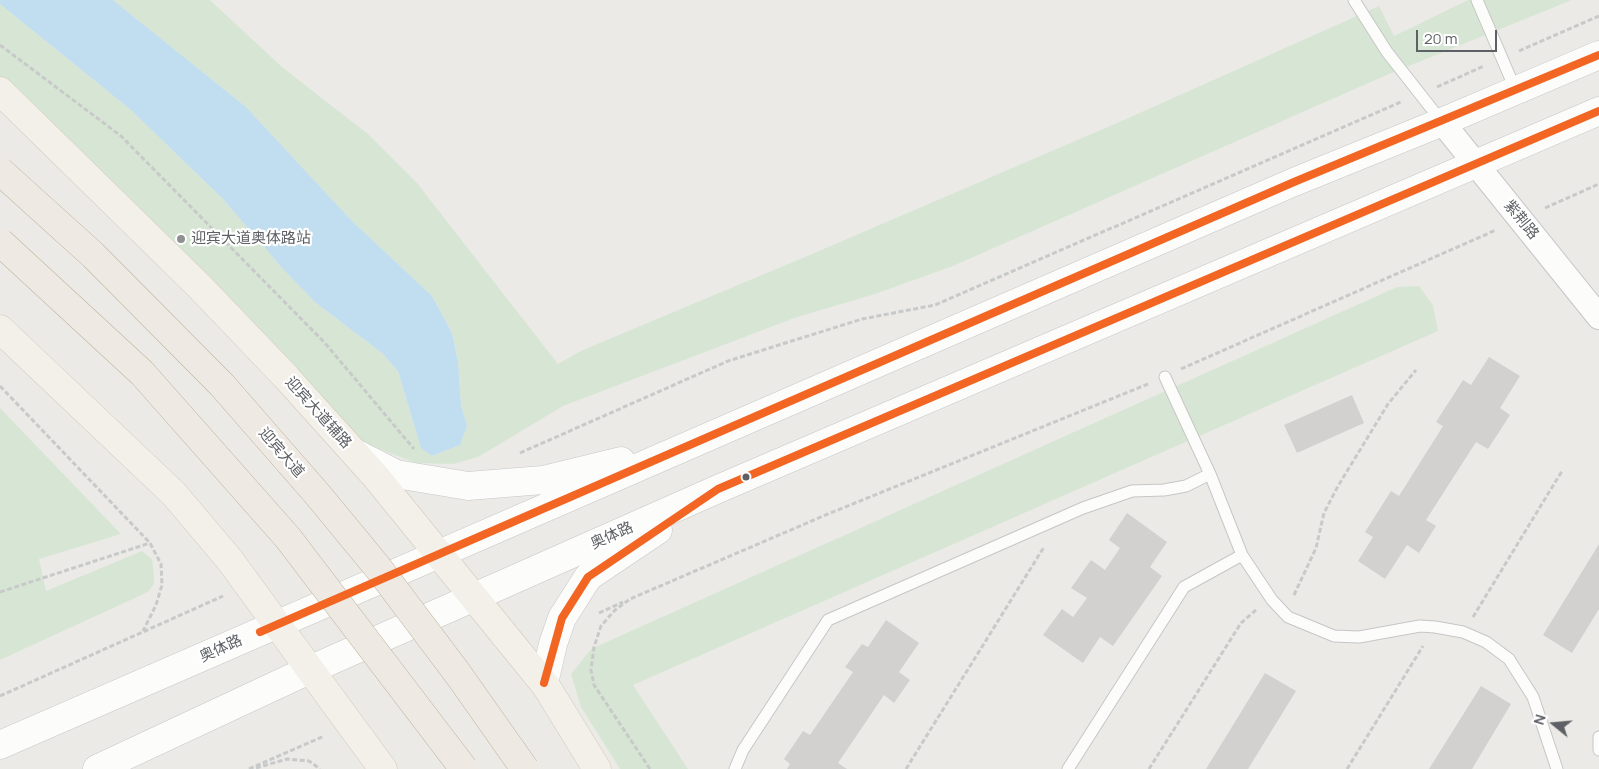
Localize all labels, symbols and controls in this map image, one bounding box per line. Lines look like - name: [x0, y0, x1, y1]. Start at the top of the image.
- scale bar: [1419, 20, 1500, 52]
- text: 20 m: [1424, 28, 1457, 49]
- street label: 紫荆路: [1500, 197, 1542, 243]
- place label: 迎宾大道奥体路站: [191, 230, 311, 248]
- marker: 迎宾大道奥体路站: [175, 233, 187, 245]
- street label: 迎宾大道辅路: [281, 374, 355, 452]
- street label: 迎宾大道: [255, 424, 307, 482]
- unlabelled marker: [741, 472, 751, 482]
- street label: 奥体路: [588, 519, 636, 553]
- street label: 奥体路: [197, 632, 245, 666]
- north arrow: [1529, 699, 1579, 749]
- text: N: [1529, 712, 1550, 727]

